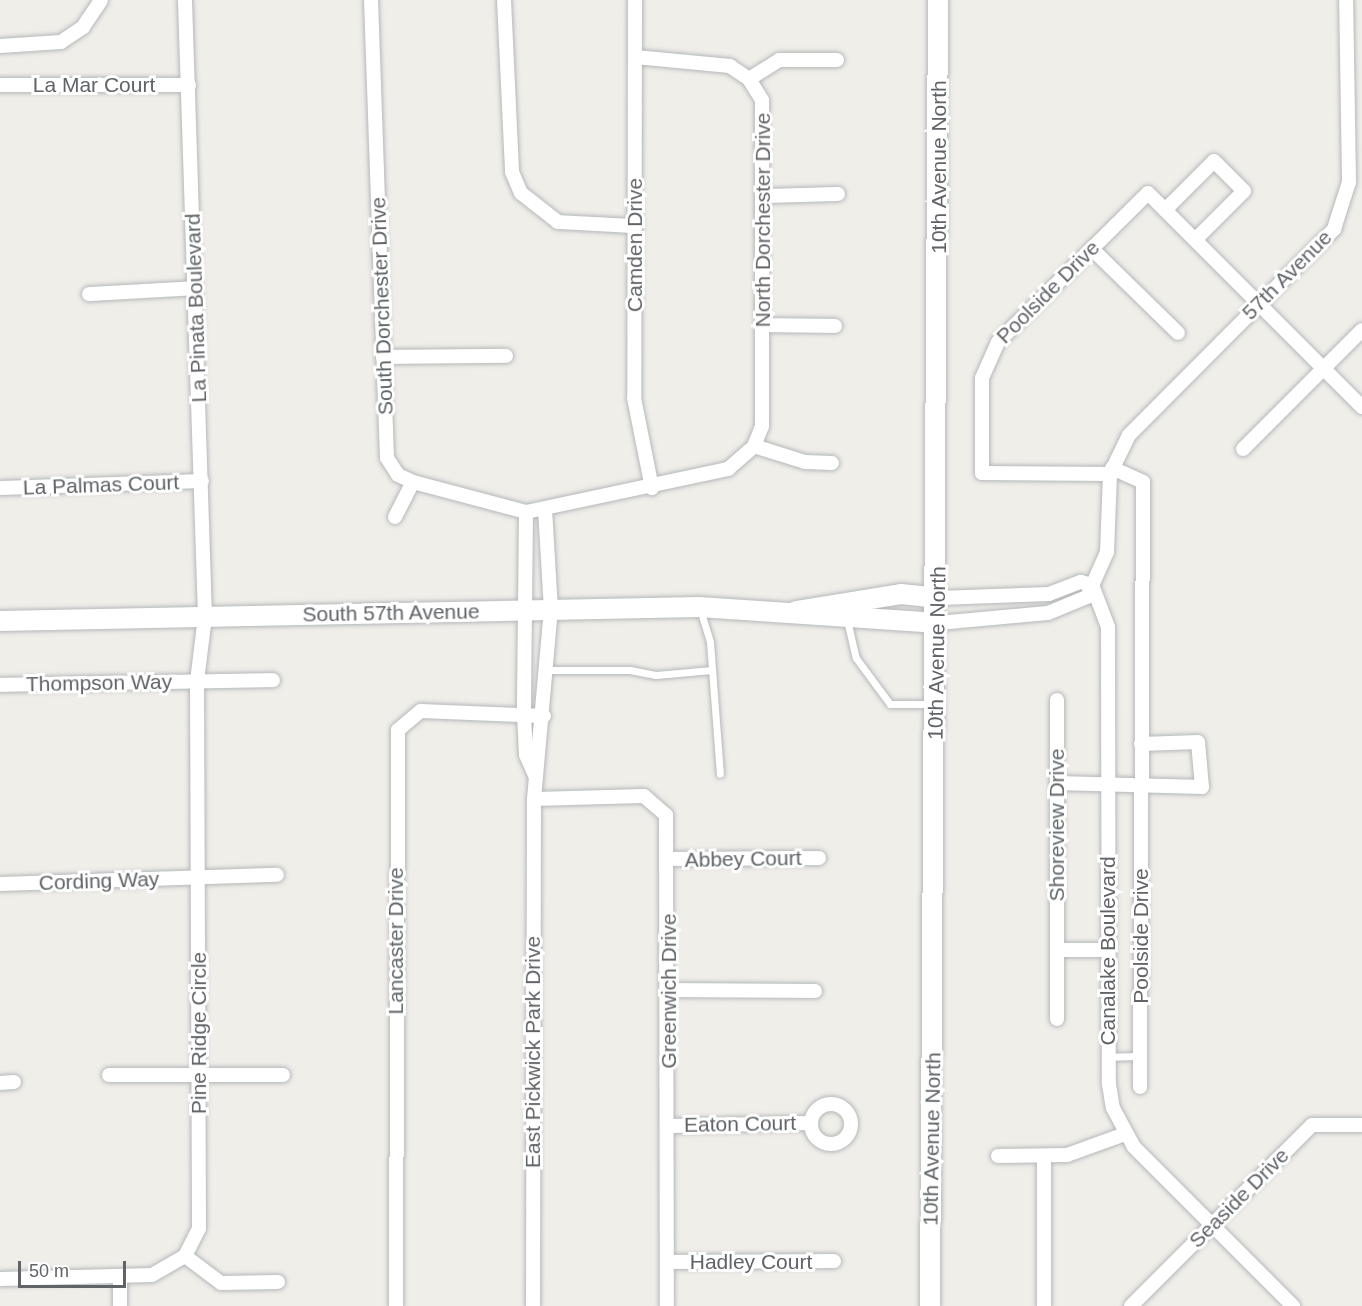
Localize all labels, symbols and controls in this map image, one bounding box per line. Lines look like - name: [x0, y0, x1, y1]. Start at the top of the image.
- street label: La Mar Court: [33, 72, 155, 98]
- street label: 10th Avenue North: [926, 80, 952, 254]
- street label: North Dorchester Drive: [750, 113, 776, 327]
- street label: Camden Drive: [622, 178, 648, 312]
- street label: South Dorchester Drive: [366, 196, 398, 416]
- street label: La Pinata Boulevard: [180, 213, 212, 403]
- street label: 57th Avenue: [1237, 225, 1337, 325]
- street label: Poolside Drive: [991, 235, 1105, 349]
- street label: La Palmas Court: [22, 470, 180, 500]
- street label: 10th Avenue North: [923, 565, 951, 741]
- street label: South 57th Avenue: [302, 599, 480, 627]
- street label: Thompson Way: [26, 669, 172, 697]
- street label: Shoreview Drive: [1044, 749, 1070, 901]
- street label: Abbey Court: [684, 845, 802, 873]
- street label: Canalake Boulevard: [1095, 856, 1121, 1046]
- street label: Cording Way: [38, 866, 160, 896]
- street label: Lancaster Drive: [383, 867, 409, 1015]
- street label: Poolside Drive: [1128, 868, 1154, 1004]
- street label: Greenwich Drive: [656, 913, 682, 1069]
- street label: East Pickwick Park Drive: [520, 936, 546, 1168]
- street label: Pine Ridge Circle: [186, 952, 212, 1114]
- street label: 10th Avenue North: [918, 1051, 946, 1227]
- street label: Eaton Court: [684, 1110, 796, 1138]
- street label: Seaside Drive: [1184, 1143, 1294, 1253]
- scale bar: [21, 1249, 129, 1287]
- street label: Hadley Court: [690, 1249, 812, 1275]
- text: 50 m: [29, 1261, 69, 1281]

